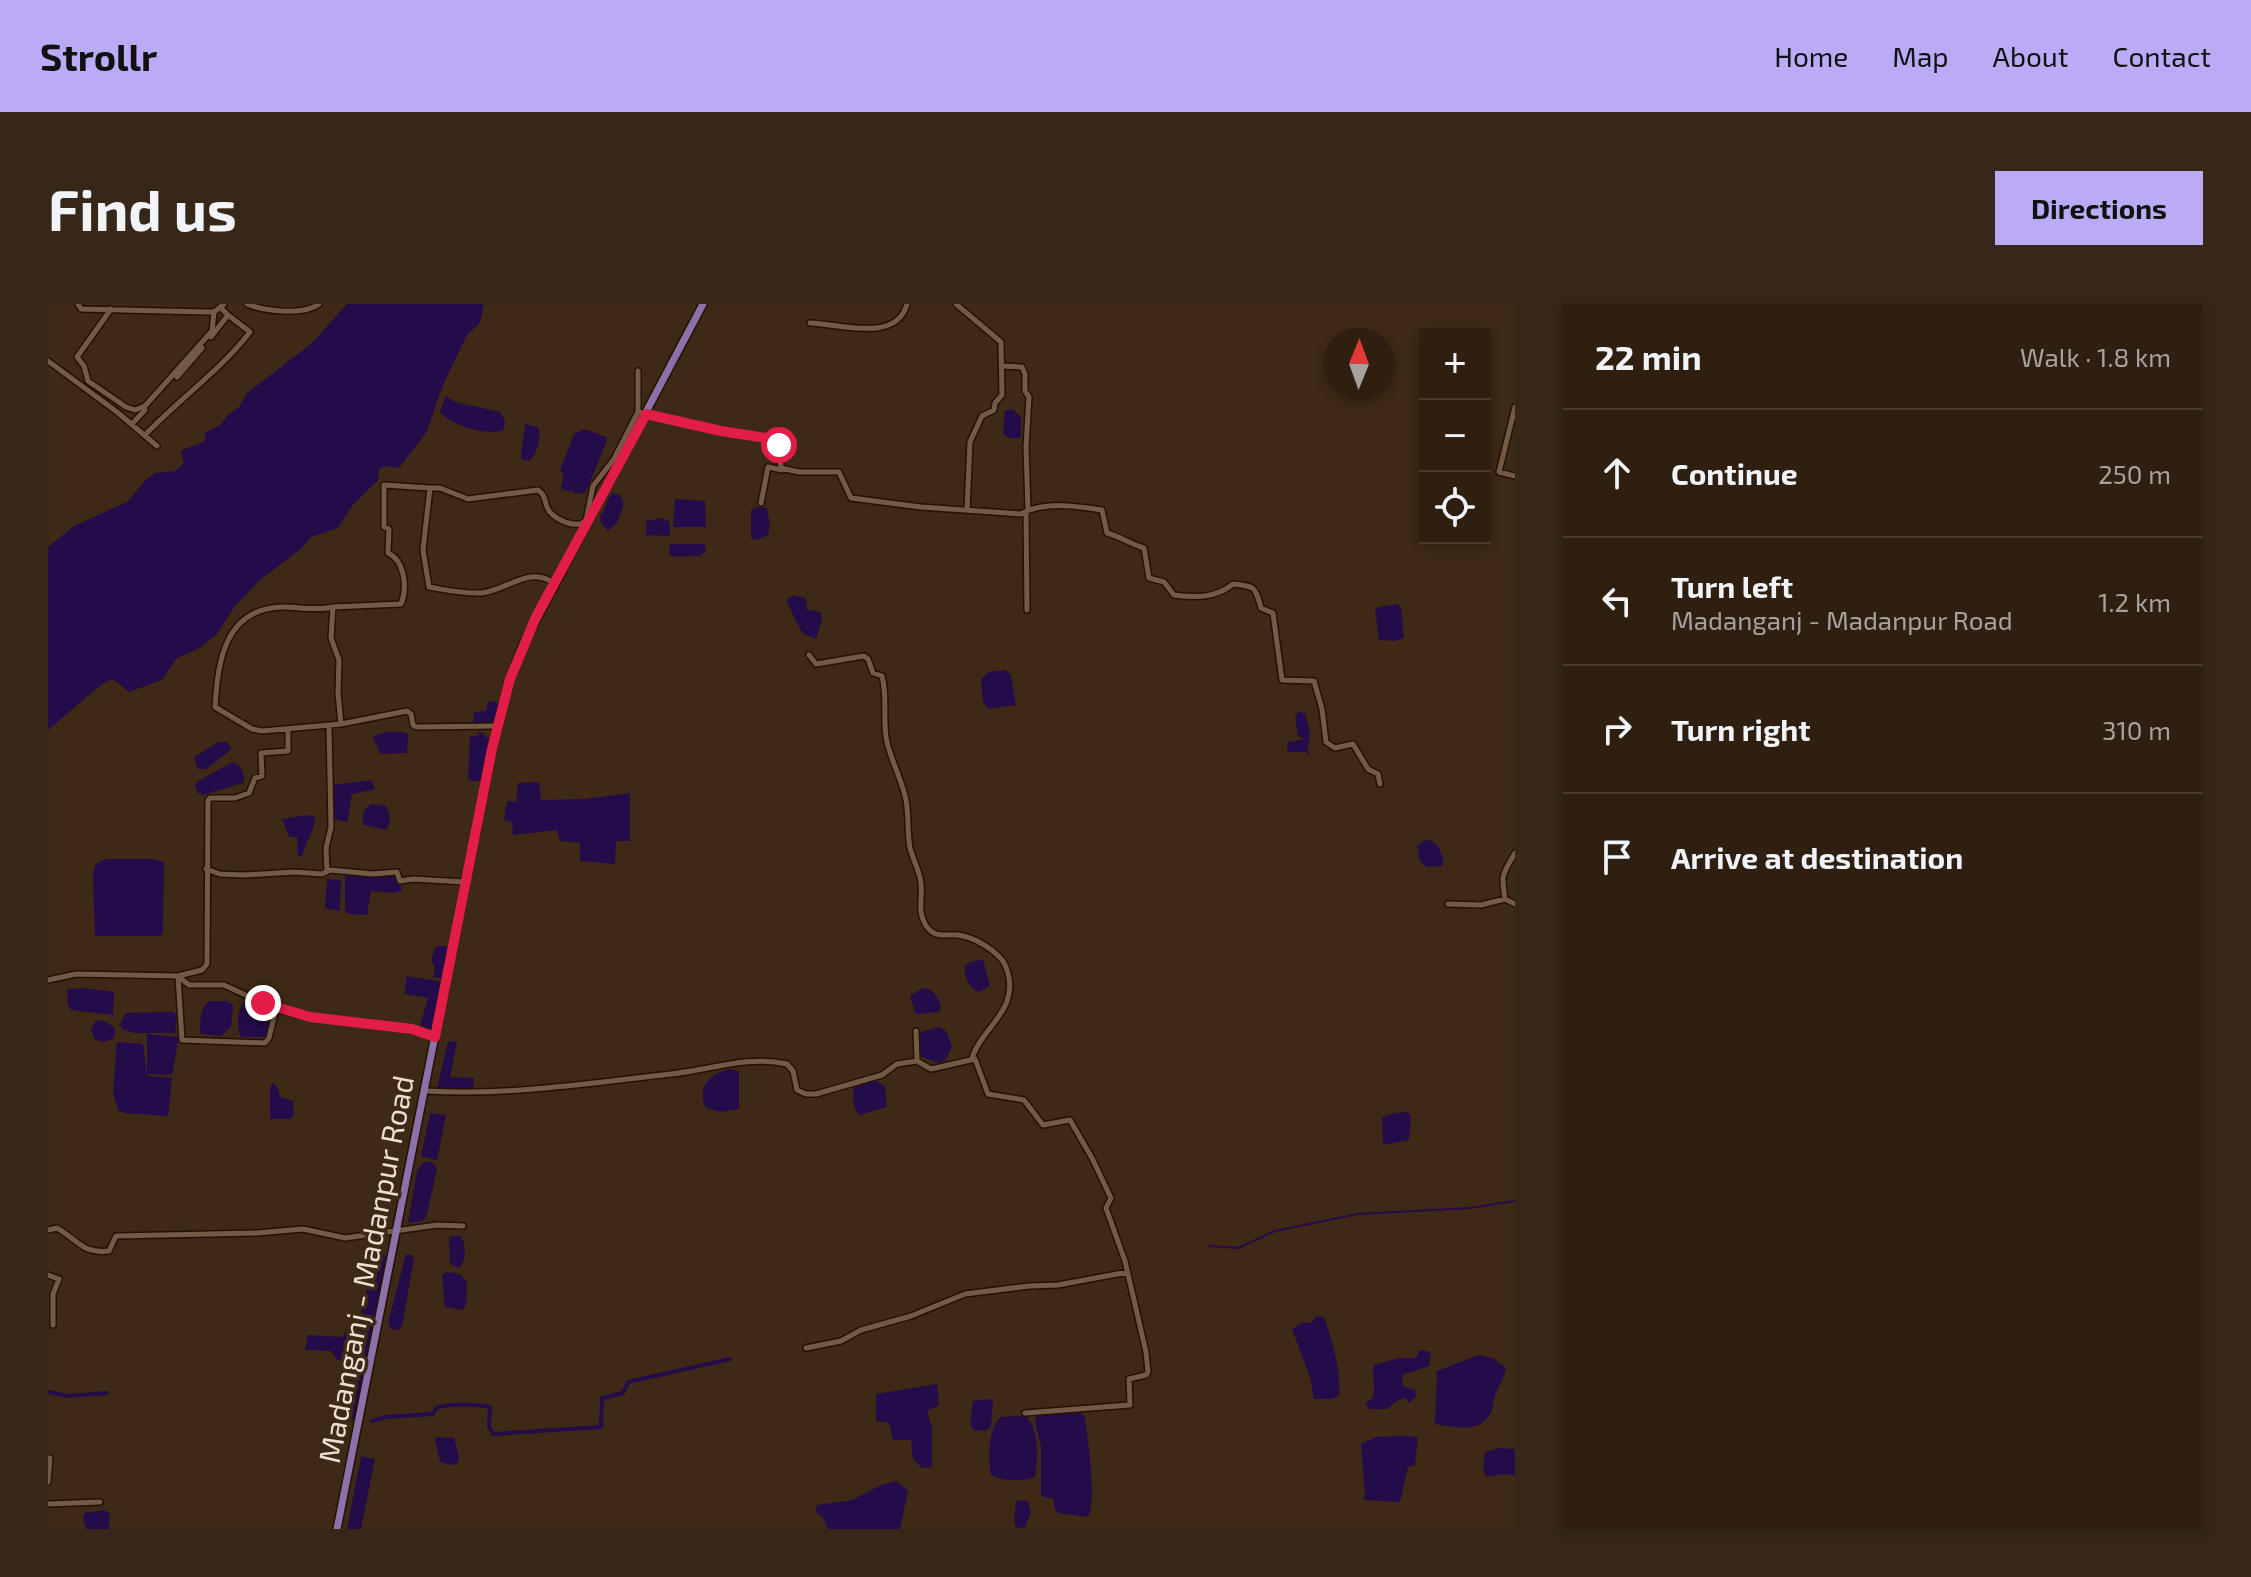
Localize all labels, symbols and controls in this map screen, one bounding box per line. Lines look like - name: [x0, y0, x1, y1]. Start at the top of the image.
- text: Strollr: [40, 33, 157, 79]
- text: Home: [1774, 39, 1848, 73]
- text: Map: [1892, 39, 1949, 73]
- text: About: [1993, 39, 2068, 73]
- text: Contact: [2112, 39, 2211, 73]
- button: Directions: [1995, 171, 2203, 245]
- text: Find us: [48, 175, 237, 242]
- north arrow: [1323, 328, 1395, 400]
- map controls: [1419, 328, 1491, 544]
- button: +: [1419, 328, 1491, 400]
- text: 22 min: [1595, 336, 1702, 377]
- text: Walk · 1.8 km: [2020, 341, 2171, 372]
- button: −: [1419, 400, 1491, 472]
- route start: [761, 427, 797, 463]
- icon: ahead: [1595, 451, 1639, 495]
- text: Continue: [1671, 455, 1798, 491]
- text: 250 m: [2098, 458, 2171, 489]
- button: locate: [1419, 472, 1491, 544]
- text: Turn left: [1671, 568, 1793, 604]
- icon: left: [1595, 579, 1639, 623]
- text: 1.2 km: [2098, 586, 2171, 617]
- text: Madanganj - Madanpur Road: [1671, 604, 2013, 635]
- icon: right: [1595, 707, 1639, 751]
- text: Turn right: [1671, 711, 1811, 747]
- text: 310 m: [2102, 714, 2171, 745]
- icon: arrive: [1595, 835, 1639, 879]
- text: Arrive at destination: [1671, 839, 1963, 875]
- route end: [245, 985, 281, 1021]
- street label: Madanganj - Madanpur Road: [310, 1072, 420, 1466]

